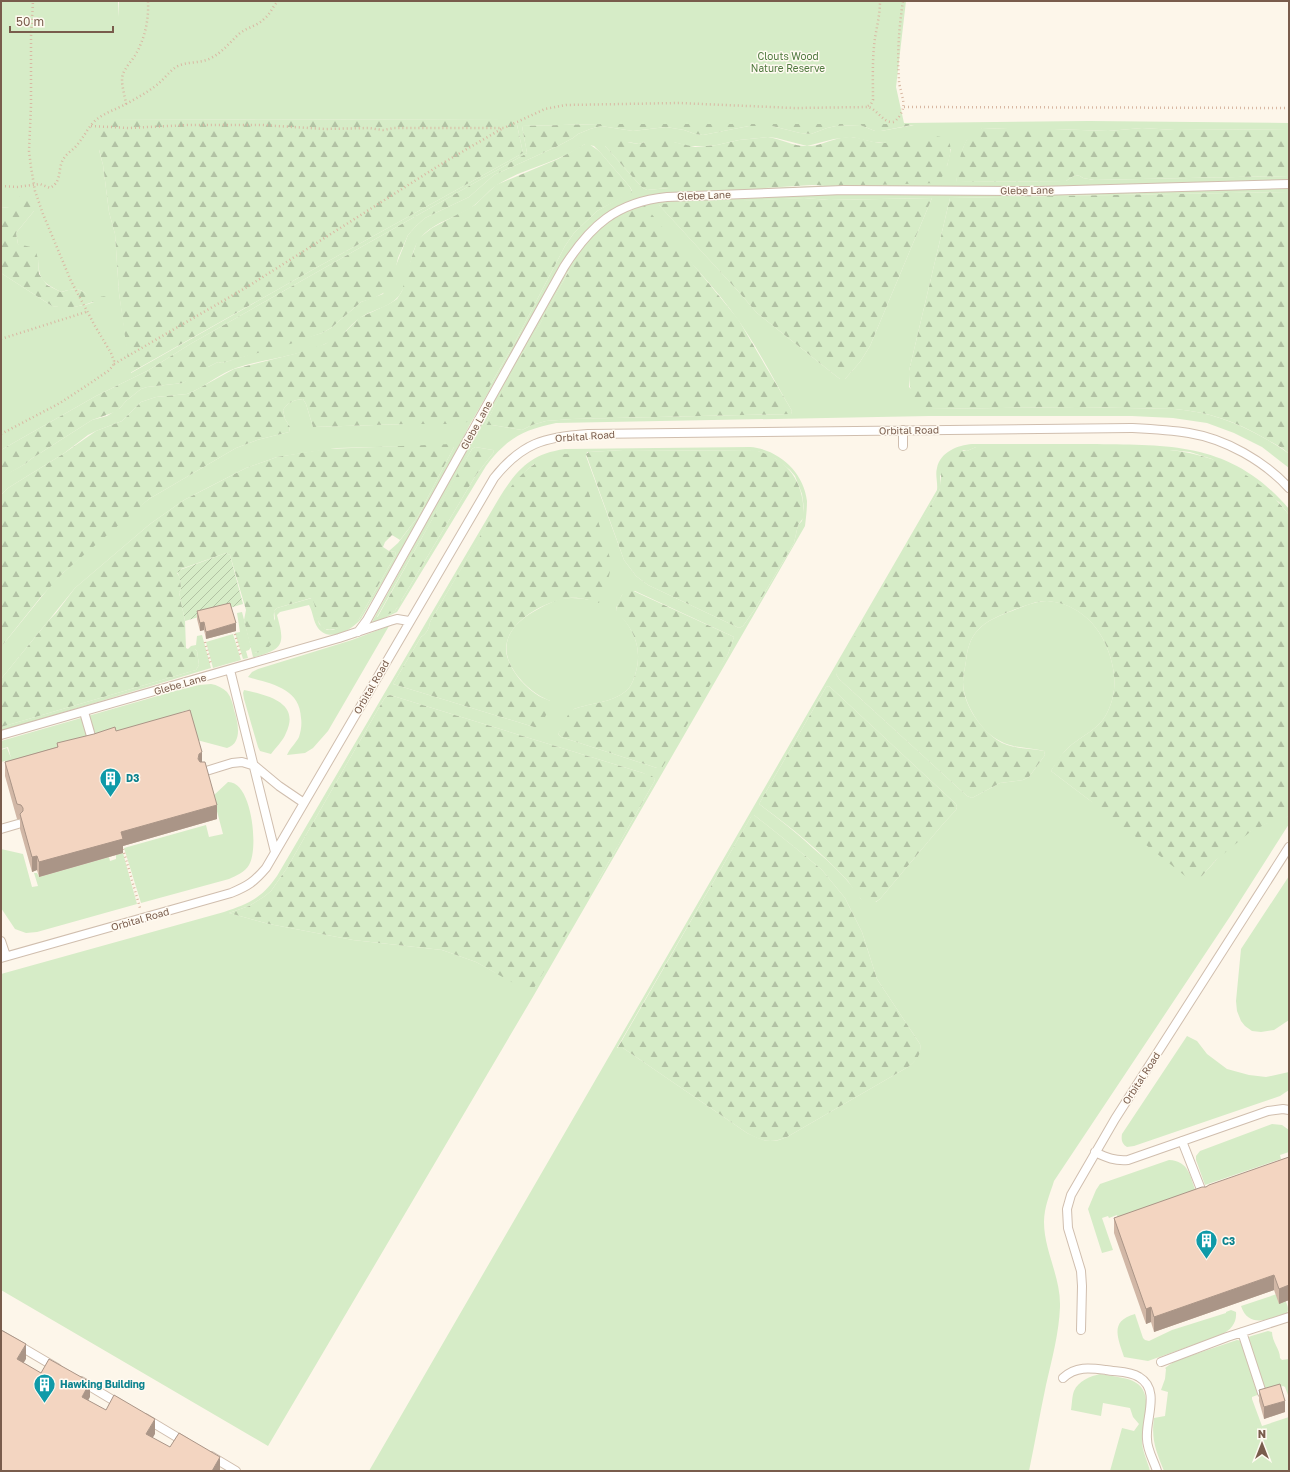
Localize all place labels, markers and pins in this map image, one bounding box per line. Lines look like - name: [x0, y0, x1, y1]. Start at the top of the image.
- building icon: D3: [98, 765, 124, 798]
- place label: D3: [126, 772, 139, 784]
- building icon: C3: [1193, 1228, 1219, 1261]
- place label: C3: [1222, 1235, 1235, 1247]
- building icon: Hawking Building: [31, 1371, 57, 1404]
- place label: Hawking Building: [60, 1378, 145, 1390]

